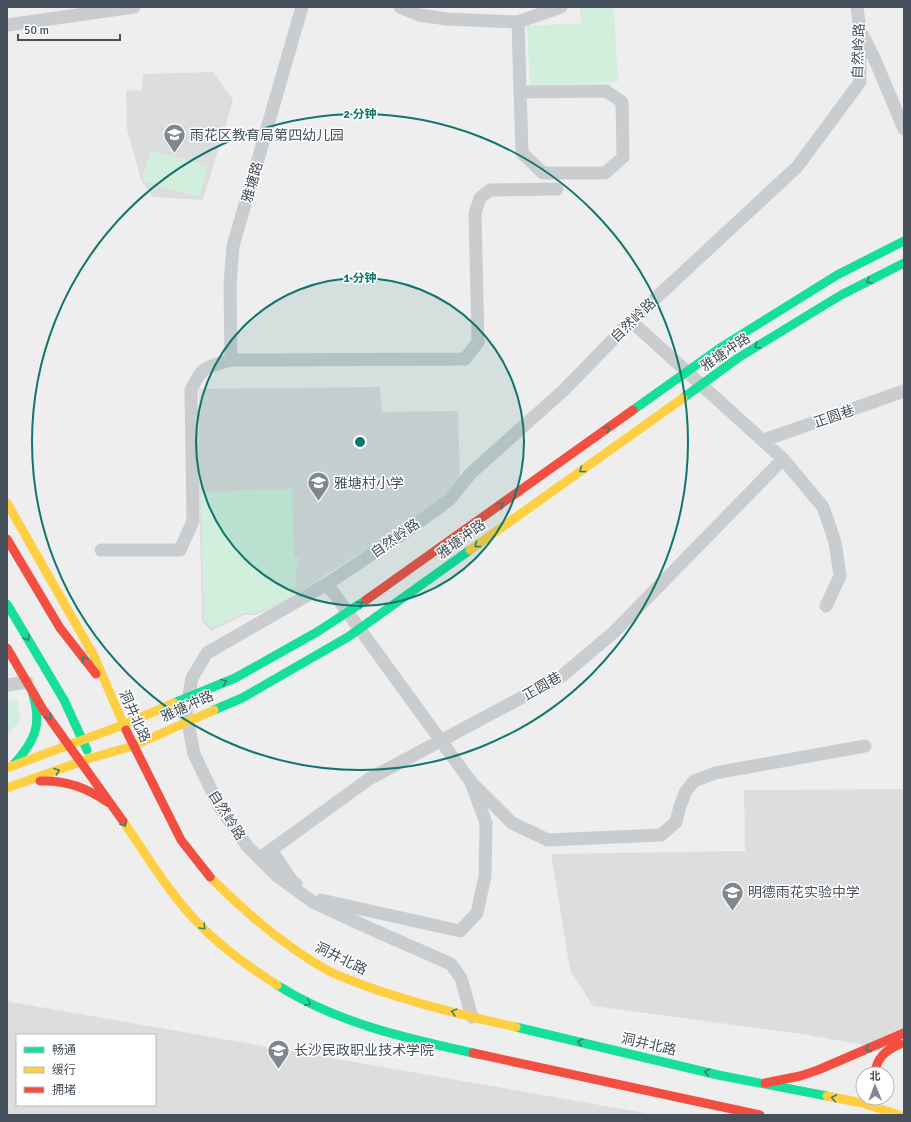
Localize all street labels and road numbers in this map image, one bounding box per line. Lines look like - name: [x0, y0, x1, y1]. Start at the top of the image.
- street label: 自然岭路: [849, 23, 868, 79]
- street label: 雅塘路: [239, 160, 266, 205]
- street label: 自然岭路: [607, 295, 659, 346]
- street label: 雅塘冲路: [697, 330, 753, 375]
- street label: 正圆巷: [812, 402, 857, 431]
- street label: 自然岭路: [367, 515, 423, 561]
- street label: 雅塘冲路: [434, 516, 489, 563]
- street label: 正圆巷: [520, 669, 565, 704]
- street label: 洞井北路: [115, 687, 154, 745]
- street label: 雅塘冲路: [158, 687, 216, 726]
- street label: 自然岭路: [205, 787, 249, 844]
- street label: 洞井北路: [312, 939, 370, 978]
- street label: 洞井北路: [620, 1030, 678, 1059]

